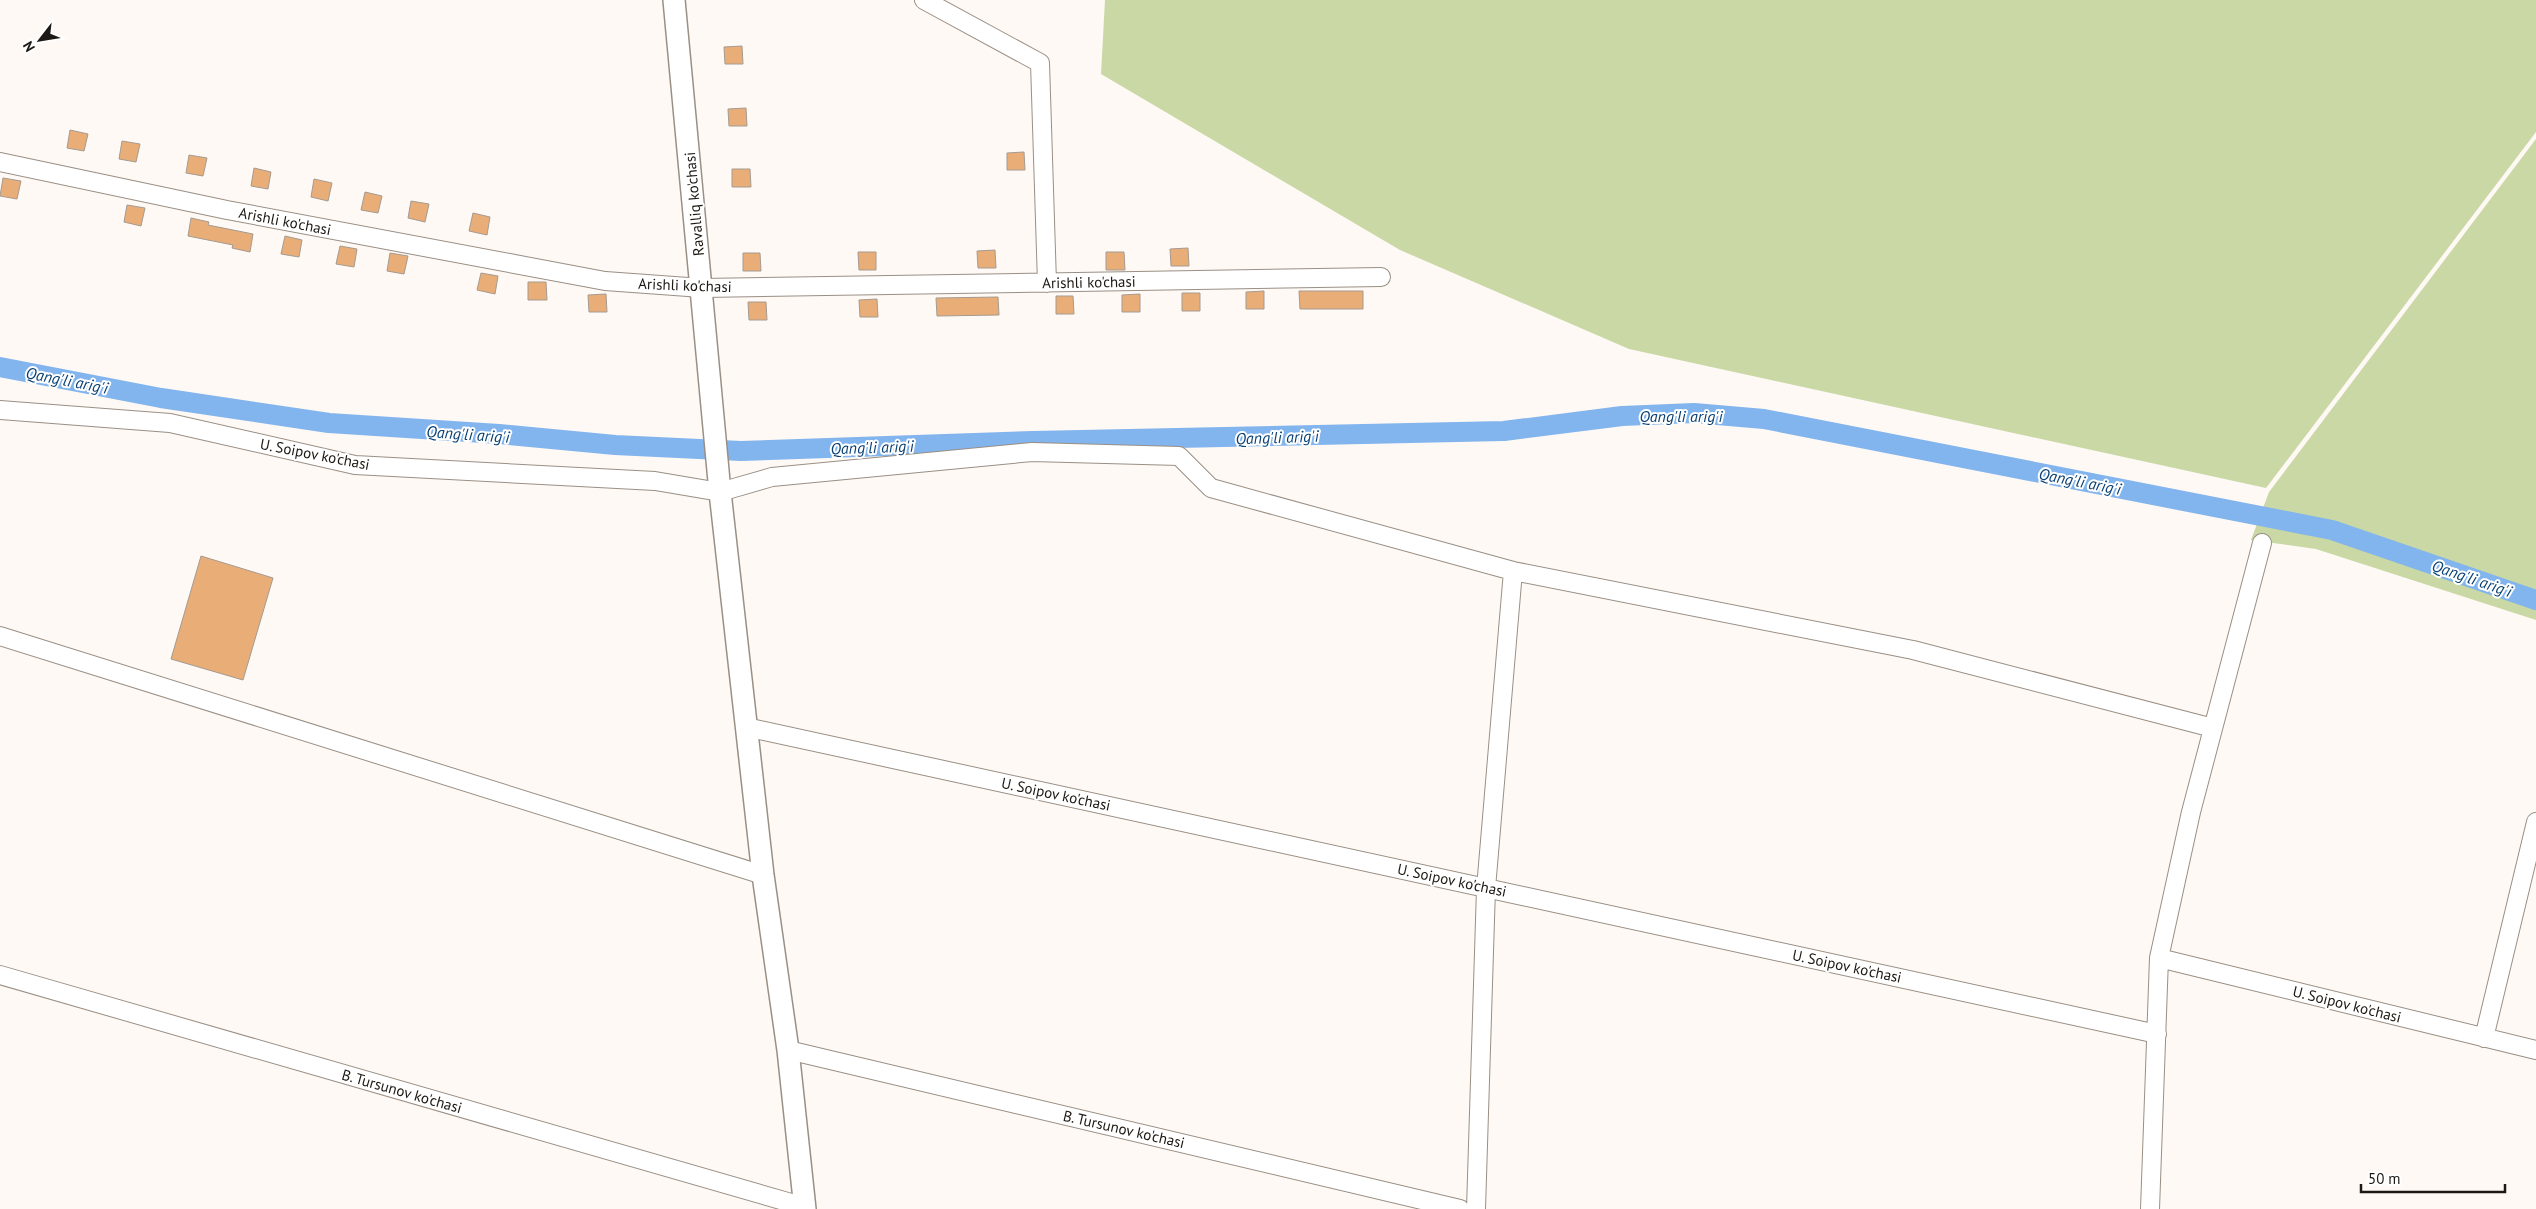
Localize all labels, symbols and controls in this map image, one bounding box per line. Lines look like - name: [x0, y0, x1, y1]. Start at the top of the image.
- north arrow: [15, 15, 65, 65]
- text: N: [19, 38, 39, 55]
- street label: Ravalliq ko'chasi: [680, 151, 708, 257]
- street label: Arishli ko'chasi: [237, 203, 333, 239]
- street label: Arishli ko'chasi: [1042, 272, 1136, 292]
- street label: Arishli ko'chasi: [638, 274, 732, 296]
- water label: Qang'li arig'i: [24, 362, 111, 398]
- water label: Qang'li arig'i: [1639, 406, 1723, 426]
- water label: Qang'li arig'i: [426, 421, 511, 447]
- water label: Qang'li arig'i: [1235, 426, 1320, 448]
- street label: U. Soipov ko'chasi: [259, 434, 371, 474]
- water label: Qang'li arig'i: [830, 436, 915, 458]
- water label: Qang'li arig'i: [2037, 463, 2124, 499]
- water label: Qang'li arig'i: [2429, 555, 2515, 601]
- street label: U. Soipov ko'chasi: [1000, 773, 1112, 815]
- street label: U. Soipov ko'chasi: [1396, 859, 1508, 901]
- street label: U. Soipov ko'chasi: [1791, 945, 1903, 987]
- street label: U. Soipov ko'chasi: [2291, 981, 2403, 1027]
- street label: B. Tursunov ko'chasi: [340, 1065, 464, 1117]
- street label: B. Tursunov ko'chasi: [1061, 1106, 1187, 1152]
- scale bar: [2361, 1162, 2505, 1194]
- text: 50 m: [2368, 1169, 2401, 1188]

